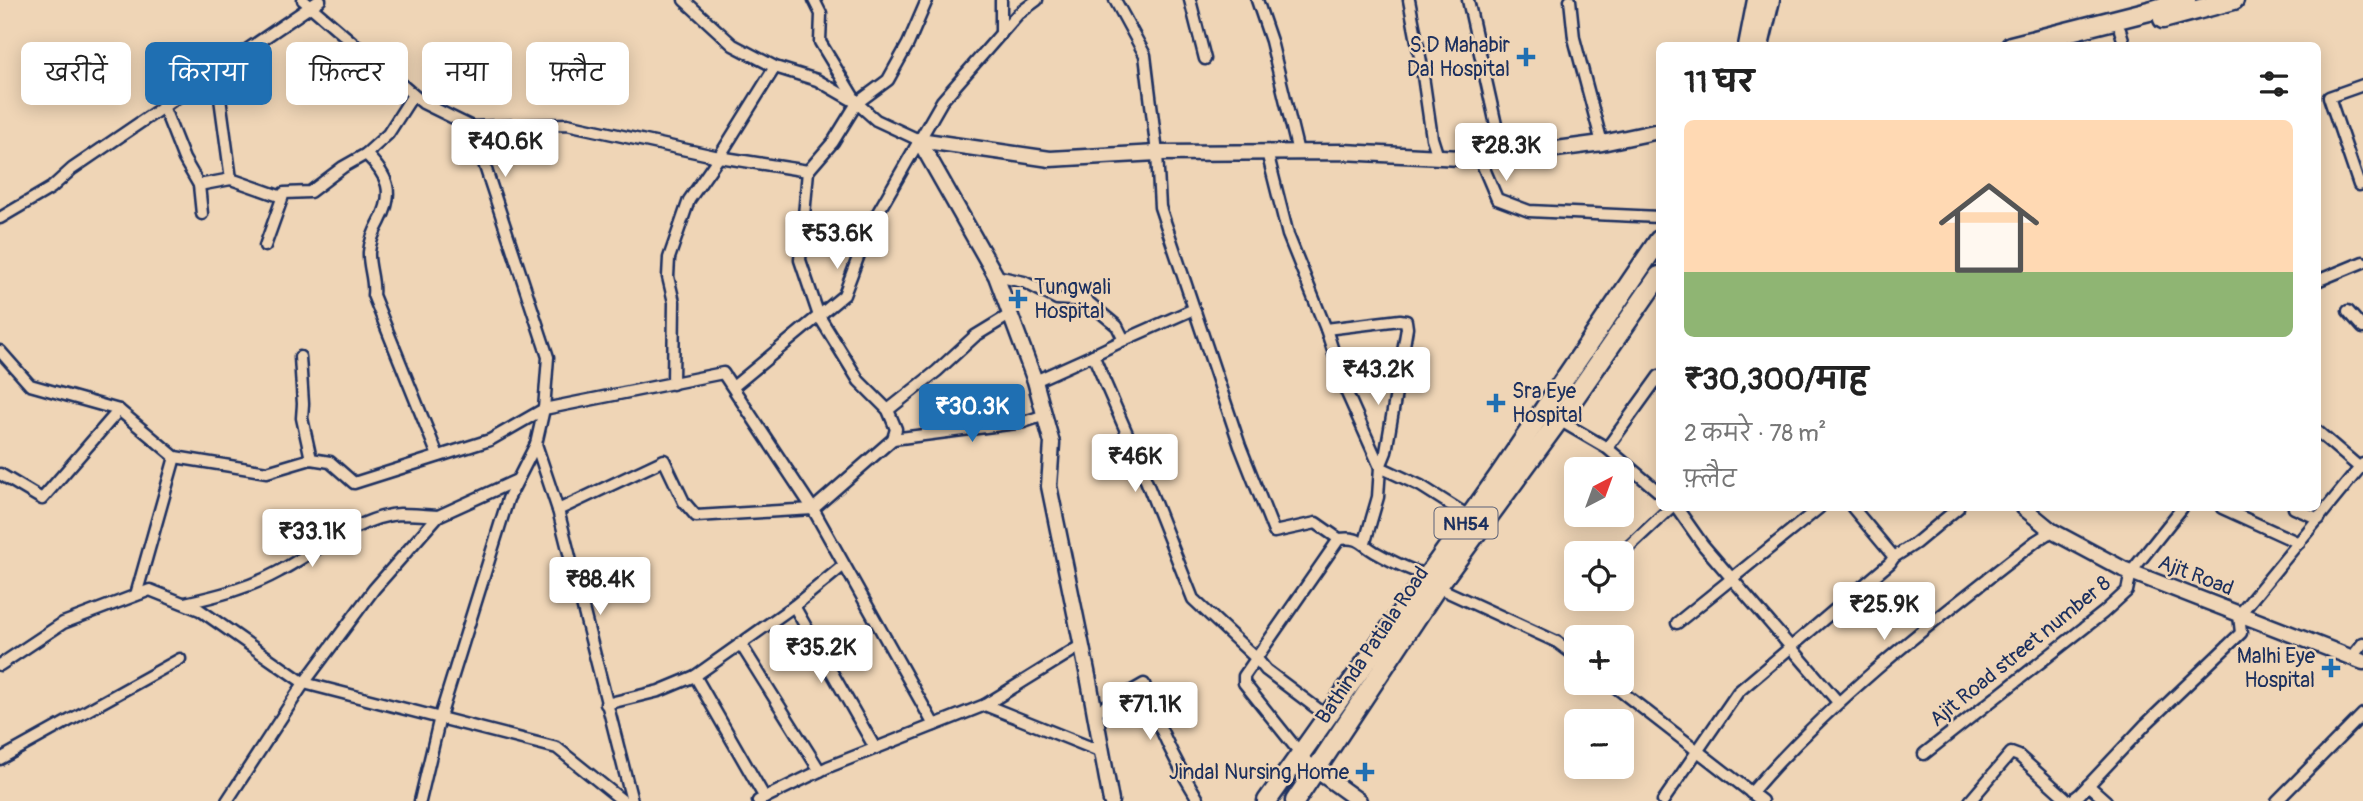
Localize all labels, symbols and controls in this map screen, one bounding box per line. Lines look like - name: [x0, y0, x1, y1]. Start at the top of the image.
- place label: S.D Mahabir Dal Hospital: [1407, 32, 1510, 83]
- chip: खरीदें: [21, 42, 131, 105]
- chip: किराया: [145, 42, 272, 105]
- chip: फ़िल्टर: [286, 42, 408, 105]
- chip: नया: [422, 42, 512, 105]
- chip: फ़्लैट: [526, 42, 629, 105]
- marker: S.D Mahabir Dal Hospital: [1516, 47, 1536, 67]
- text: 11 घर: [1684, 64, 1754, 101]
- icon: filters: [2255, 65, 2293, 103]
- pin: ₹40.6K: [448, 120, 562, 179]
- pin: ₹28.3K: [1449, 124, 1563, 183]
- text: ₹40.6K: [467, 127, 543, 156]
- text: ₹28.3K: [1471, 131, 1541, 160]
- icon: home: [1926, 165, 2052, 291]
- pin: ₹53.6K: [780, 212, 894, 271]
- text: ₹53.6K: [801, 219, 873, 248]
- place label: Tungwali Hospital: [1034, 274, 1111, 325]
- marker: Tungwali Hospital: [1008, 289, 1028, 309]
- pin: ₹43.2K: [1321, 348, 1435, 407]
- text: ₹43.2K: [1342, 355, 1414, 384]
- text: ₹30,300/माह: [1684, 361, 1868, 398]
- place label: Sra Eye Hospital: [1512, 378, 1583, 429]
- pin: ₹30.3K: [915, 384, 1029, 444]
- text: ₹30.3K: [935, 392, 1009, 421]
- marker: Sra Eye Hospital: [1486, 393, 1506, 413]
- text: 2 कमरे · 78 m²: [1684, 419, 1826, 448]
- pin: ₹46K: [1094, 434, 1176, 494]
- text: ₹46K: [1108, 442, 1162, 471]
- north arrow: [1564, 457, 1634, 527]
- map controls: [1564, 457, 1634, 779]
- text: फ़्लैट: [1684, 465, 1736, 494]
- road number: NH54: [1434, 508, 1498, 538]
- pin: ₹33.1K: [255, 510, 369, 569]
- text: ₹33.1K: [278, 517, 346, 546]
- button: locate: [1564, 541, 1634, 611]
- street label: Ajit Road: [2154, 549, 2237, 602]
- pin: ₹88.4K: [543, 558, 657, 617]
- street label: Bathinda Patiala Road: [1310, 561, 1435, 729]
- text: ₹88.4K: [565, 565, 635, 594]
- street label: Ajit Road street number 8: [1924, 570, 2117, 733]
- pin: ₹25.9K: [1827, 582, 1941, 642]
- text: ₹25.9K: [1849, 590, 1919, 619]
- button: +: [1564, 625, 1634, 695]
- pin: ₹35.2K: [764, 626, 878, 685]
- text: ₹35.2K: [786, 633, 856, 662]
- place label: Malhi Eye Hospital: [2237, 643, 2316, 694]
- marker: Malhi Eye Hospital: [2321, 658, 2341, 678]
- pin: ₹71.1K: [1093, 682, 1207, 742]
- text: ₹71.1K: [1119, 690, 1181, 719]
- button: −: [1564, 709, 1634, 779]
- place label: Jindal Nursing Home: [1169, 759, 1350, 786]
- marker: Jindal Nursing Home: [1355, 762, 1375, 782]

